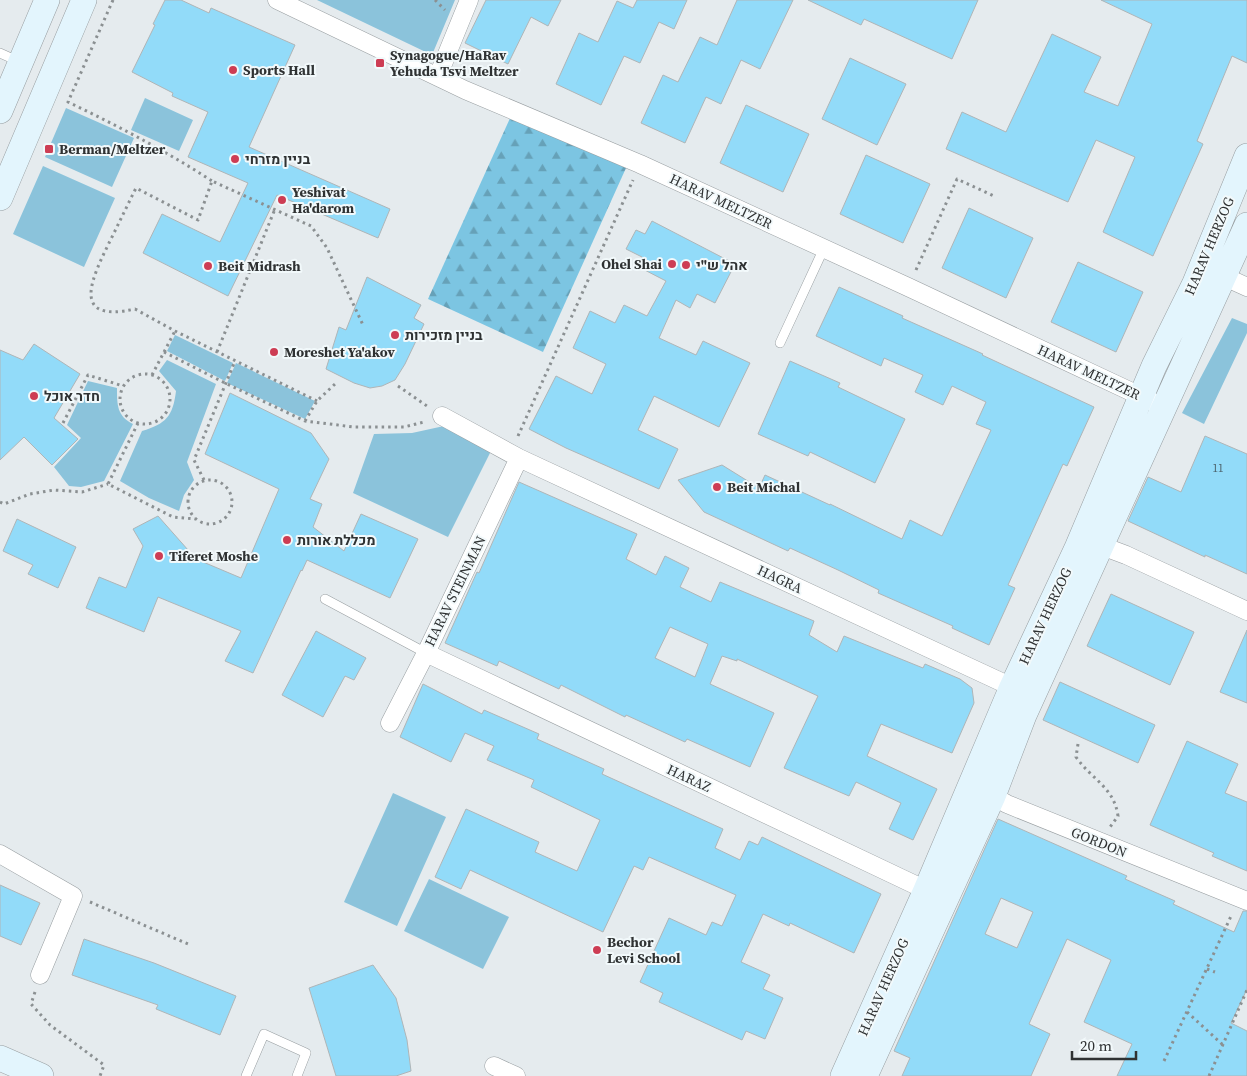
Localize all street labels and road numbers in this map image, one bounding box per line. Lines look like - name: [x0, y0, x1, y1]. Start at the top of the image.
- street label: HARAV MELTZER: [666, 168, 776, 234]
- street label: HARAV HERZOG: [1179, 193, 1239, 298]
- street label: HARAV MELTZER: [1034, 339, 1144, 405]
- street label: HARAV STEINMAN: [420, 532, 490, 650]
- street label: HAGRA: [754, 560, 806, 598]
- street label: HARAV HERZOG: [1014, 564, 1076, 668]
- street label: HARAZ: [664, 759, 715, 797]
- street label: GORDON: [1068, 822, 1130, 862]
- street label: HARAV HERZOG: [852, 935, 914, 1039]

